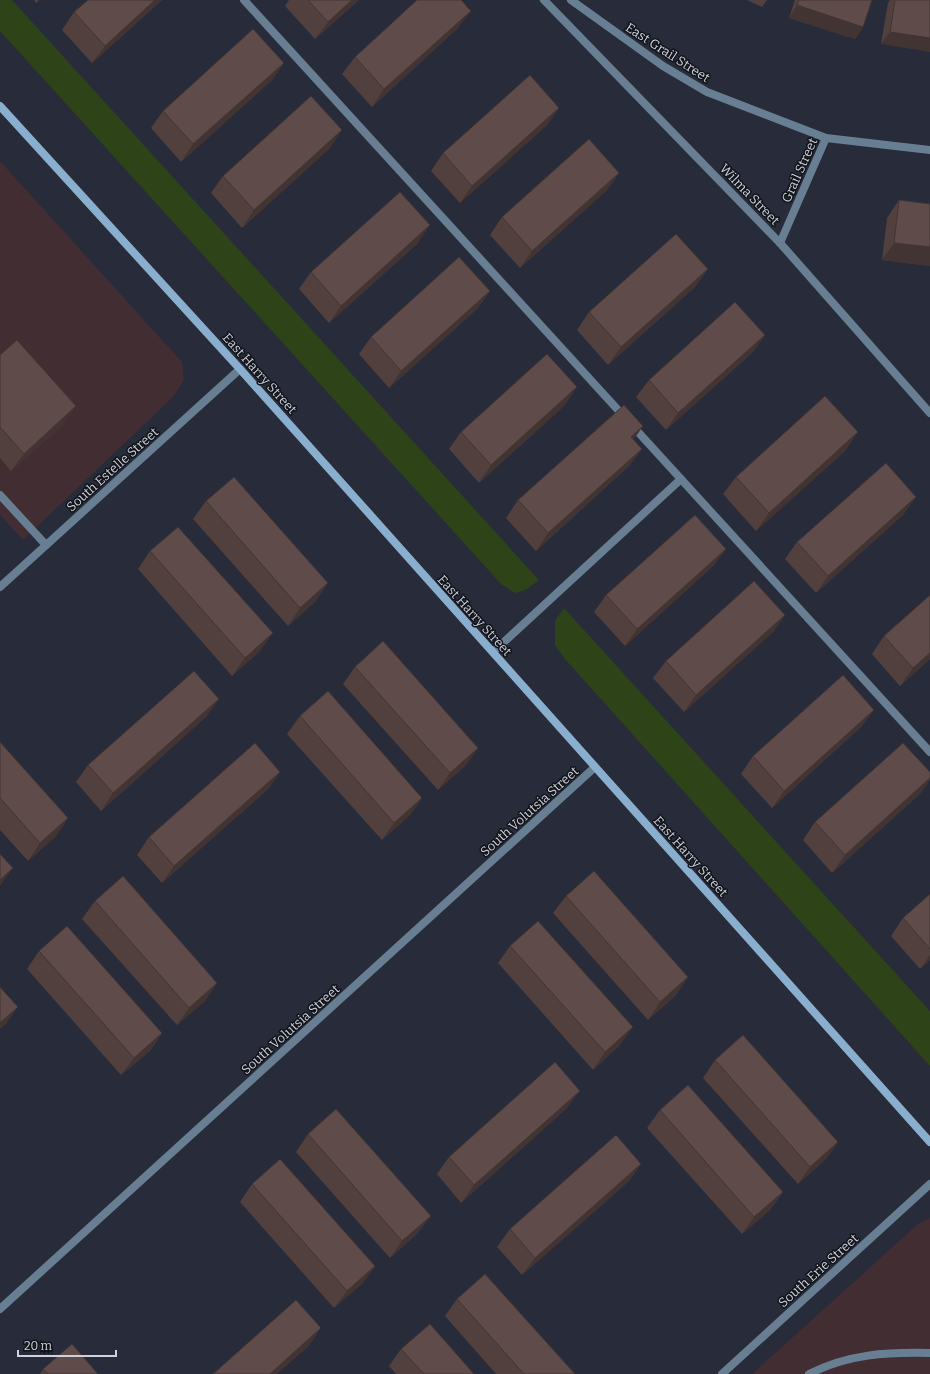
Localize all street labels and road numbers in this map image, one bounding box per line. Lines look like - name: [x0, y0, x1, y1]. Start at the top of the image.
- street label: East Grail Street: [623, 20, 713, 85]
- street label: Grail Street: [779, 135, 820, 205]
- street label: Wilma Street: [717, 161, 783, 228]
- street label: East Harry Street: [219, 330, 300, 417]
- street label: South Estelle Street: [63, 424, 161, 514]
- street label: East Harry Street: [434, 572, 515, 659]
- street label: South Volutsia Street: [477, 763, 582, 859]
- street label: East Harry Street: [650, 813, 731, 900]
- street label: South Volutsia Street: [238, 981, 343, 1077]
- street label: South Erie Street: [775, 1230, 862, 1310]

